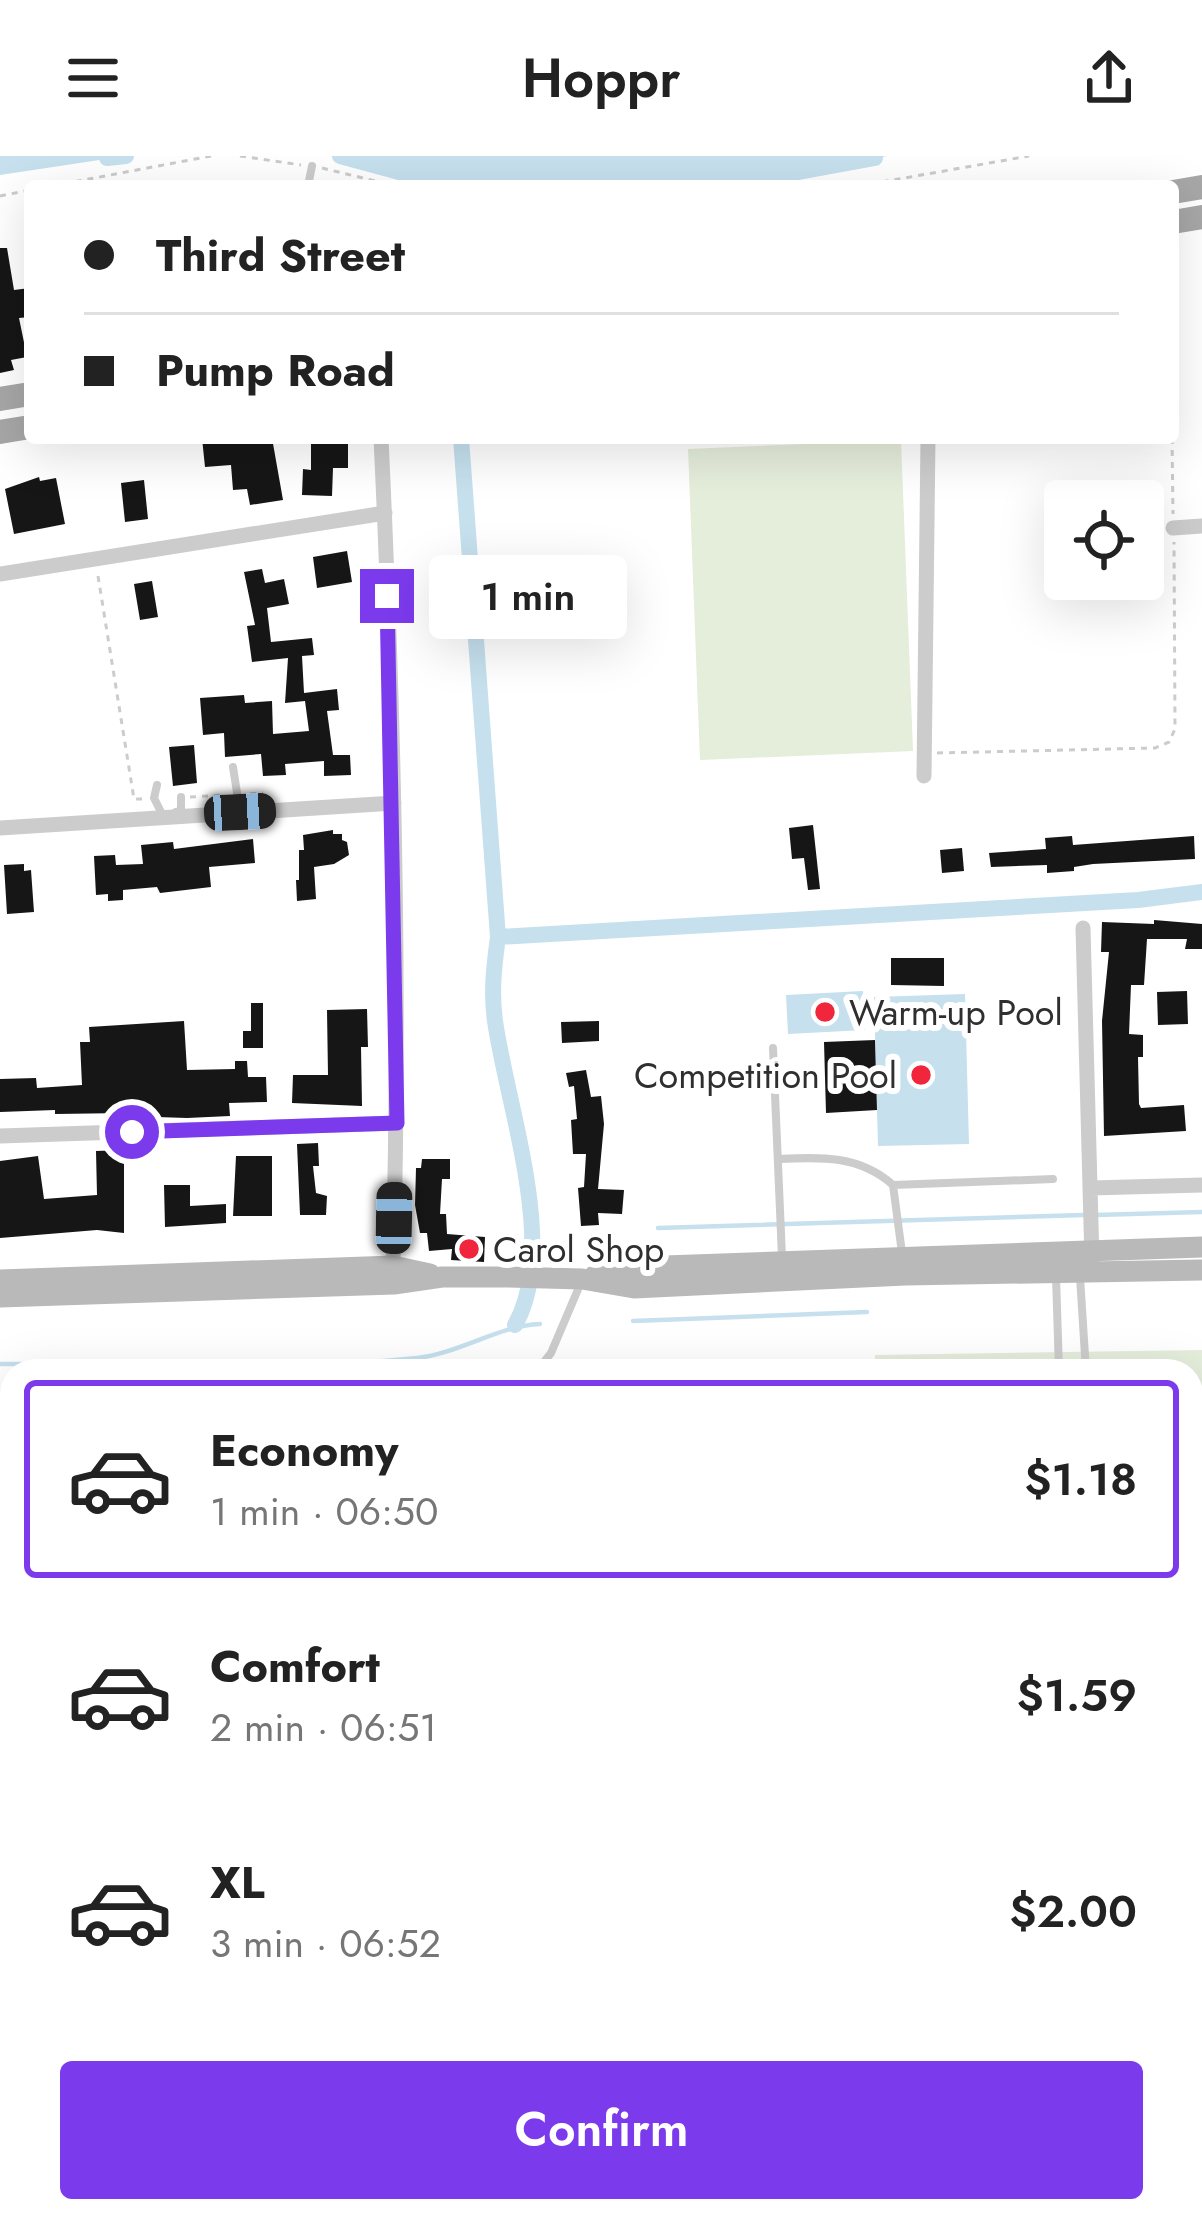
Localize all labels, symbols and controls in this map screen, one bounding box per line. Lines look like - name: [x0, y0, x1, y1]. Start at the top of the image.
- text: Hoppr: [522, 39, 680, 117]
- icon: menu: [60, 45, 126, 111]
- icon: share: [1076, 45, 1142, 111]
- text: Third Street: [156, 223, 405, 288]
- text: Pump Road: [156, 338, 395, 403]
- map controls: [1044, 480, 1164, 600]
- button: locate: [1044, 480, 1164, 600]
- callout: 1 min: [429, 554, 627, 638]
- text: 1 min: [481, 568, 575, 625]
- route end: [360, 569, 414, 623]
- car: [203, 792, 277, 832]
- place label: Warm-up Pool: [849, 986, 1063, 1038]
- marker: Warm-up Pool: [812, 999, 838, 1025]
- place label: Competition Pool: [634, 1049, 897, 1101]
- marker: Competition Pool: [908, 1062, 934, 1088]
- route start: [105, 1105, 159, 1159]
- car: [375, 1182, 413, 1254]
- place label: Carol Shop: [493, 1223, 664, 1275]
- marker: Carol Shop: [456, 1236, 482, 1262]
- text: Economy: [210, 1418, 398, 1483]
- icon: car: [66, 1425, 174, 1533]
- text: $1.18: [1024, 1447, 1137, 1512]
- text: 1 min · 06:50: [210, 1483, 438, 1540]
- text: Comfort: [210, 1634, 380, 1699]
- icon: car: [66, 1641, 174, 1749]
- text: $1.59: [1017, 1663, 1137, 1728]
- text: 2 min · 06:51: [210, 1699, 437, 1756]
- text: XL: [210, 1850, 265, 1915]
- icon: car: [66, 1857, 174, 1965]
- text: $2.00: [1009, 1879, 1137, 1944]
- text: 3 min · 06:52: [210, 1915, 441, 1972]
- button: Confirm: [60, 2061, 1143, 2199]

